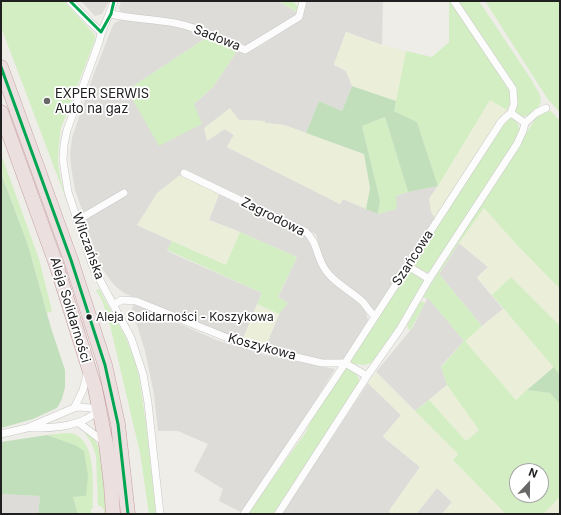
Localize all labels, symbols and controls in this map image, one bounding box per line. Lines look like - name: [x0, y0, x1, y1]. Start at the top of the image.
- street label: Sadowa: [191, 22, 243, 54]
- place label: EXPER SERWIS Auto na gaz: [55, 86, 149, 117]
- marker: EXPER SERWIS Auto na gaz: [42, 96, 52, 106]
- street label: Zagrodowa: [239, 194, 307, 240]
- street label: WiIczańska: [69, 210, 107, 282]
- street label: Szańcowa: [389, 227, 437, 289]
- street label: Aleja Solidarności: [47, 255, 93, 365]
- place label: Aleja Solidarności - Koszykowa: [96, 310, 274, 324]
- marker: Aleja Solidarności - Koszykowa: [84, 312, 94, 322]
- street label: Koszykowa: [226, 330, 298, 364]
- north arrow: [509, 463, 549, 503]
- text: N: [527, 465, 540, 481]

